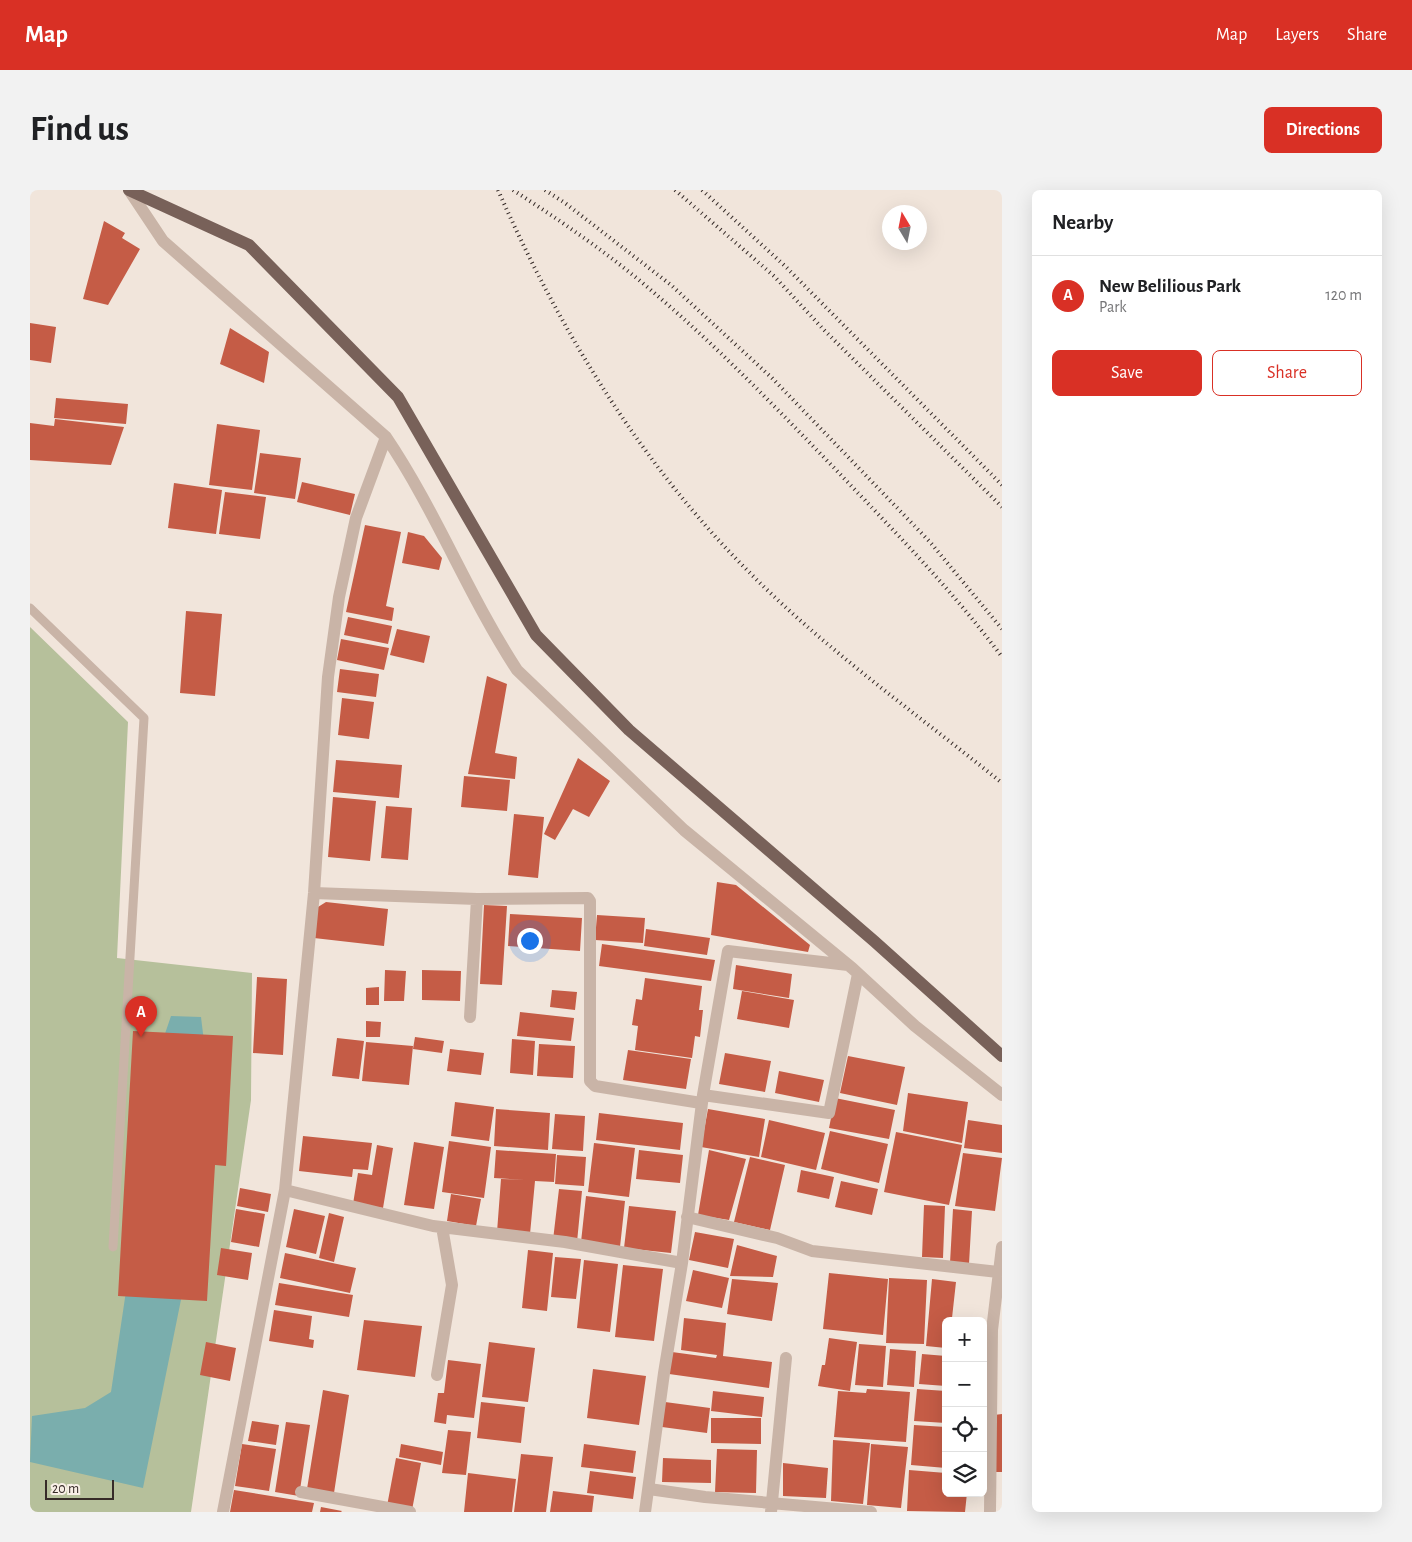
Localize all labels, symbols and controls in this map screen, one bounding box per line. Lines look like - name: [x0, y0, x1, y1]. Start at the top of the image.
- text: Map: [25, 23, 68, 47]
- text: Map: [1216, 26, 1247, 44]
- text: Layers: [1275, 26, 1319, 44]
- text: Share: [1347, 26, 1387, 44]
- button: Directions: [1264, 107, 1382, 153]
- text: Find us: [30, 112, 129, 147]
- north arrow: [882, 205, 927, 250]
- text: Nearby: [1052, 212, 1113, 233]
- text: New Belilious Park: [1099, 277, 1241, 296]
- text: A: [1063, 287, 1073, 303]
- text: 120 m: [1325, 287, 1362, 303]
- text: Park: [1099, 299, 1127, 315]
- button: Save: [1052, 350, 1202, 396]
- button: Share: [1212, 350, 1362, 396]
- your location: [517, 928, 543, 954]
- pin: A: [125, 996, 157, 1037]
- map controls: [942, 1317, 987, 1497]
- button: +: [942, 1317, 987, 1362]
- button: −: [942, 1362, 987, 1407]
- button: locate: [942, 1407, 987, 1452]
- button: layers: [942, 1452, 987, 1497]
- scale bar: [45, 1477, 114, 1500]
- text: 20 m: [52, 1482, 79, 1496]

